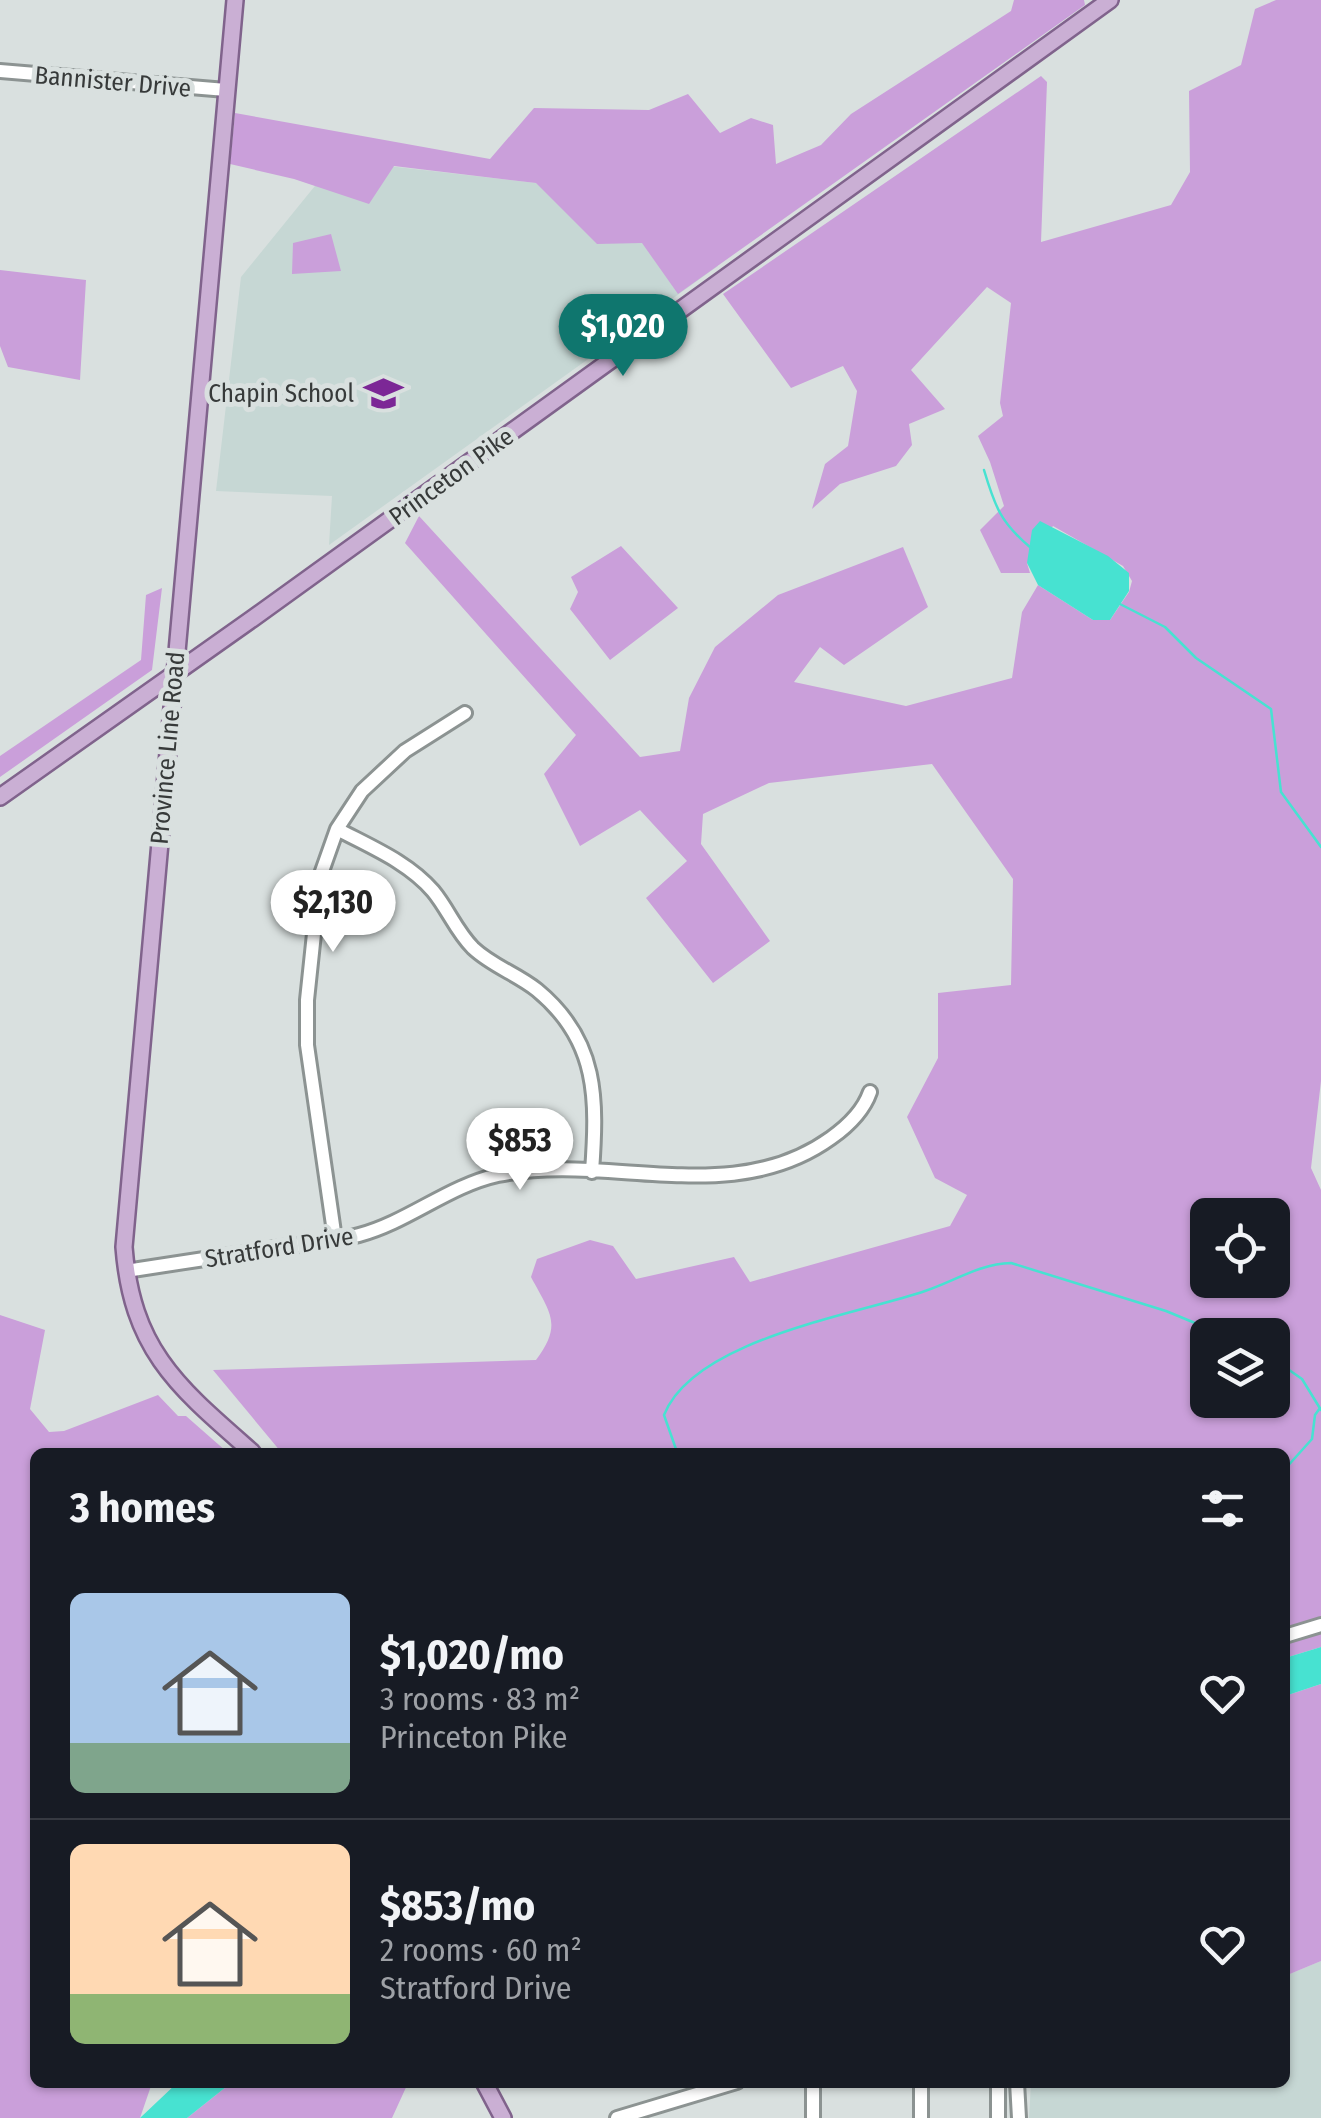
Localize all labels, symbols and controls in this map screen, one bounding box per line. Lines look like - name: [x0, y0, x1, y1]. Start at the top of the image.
- street label: Bannister Drive: [33, 60, 192, 104]
- pin: $1,020: [542, 294, 704, 379]
- text: $1,020: [581, 307, 665, 345]
- school or university icon: Chapin School: [363, 372, 405, 414]
- place label: Chapin School: [208, 379, 354, 409]
- street label: Princeton Pike: [384, 422, 520, 532]
- street label: Province Line Road: [145, 650, 191, 846]
- pin: $2,130: [252, 870, 414, 955]
- text: $2,130: [293, 883, 373, 921]
- pin: $853: [461, 1108, 579, 1193]
- text: $853: [488, 1121, 552, 1159]
- map controls: [1190, 1198, 1290, 1418]
- button: locate: [1190, 1198, 1290, 1298]
- street label: Stratford Drive: [203, 1221, 355, 1275]
- button: layers: [1190, 1318, 1290, 1418]
- icon: filters: [1195, 1481, 1250, 1536]
- text: 3 homes: [70, 1483, 215, 1533]
- text: $1,020/mo: [380, 1630, 564, 1680]
- icon: home: [150, 1633, 270, 1753]
- icon: heart: [1195, 1666, 1250, 1721]
- text: 3 rooms · 83 m²: [380, 1680, 580, 1718]
- text: Princeton Pike: [380, 1718, 568, 1756]
- text: $853/mo: [380, 1881, 535, 1931]
- icon: home: [150, 1884, 270, 2004]
- icon: heart: [1195, 1917, 1250, 1972]
- text: 2 rooms · 60 m²: [380, 1931, 582, 1969]
- text: Stratford Drive: [380, 1969, 572, 2007]

